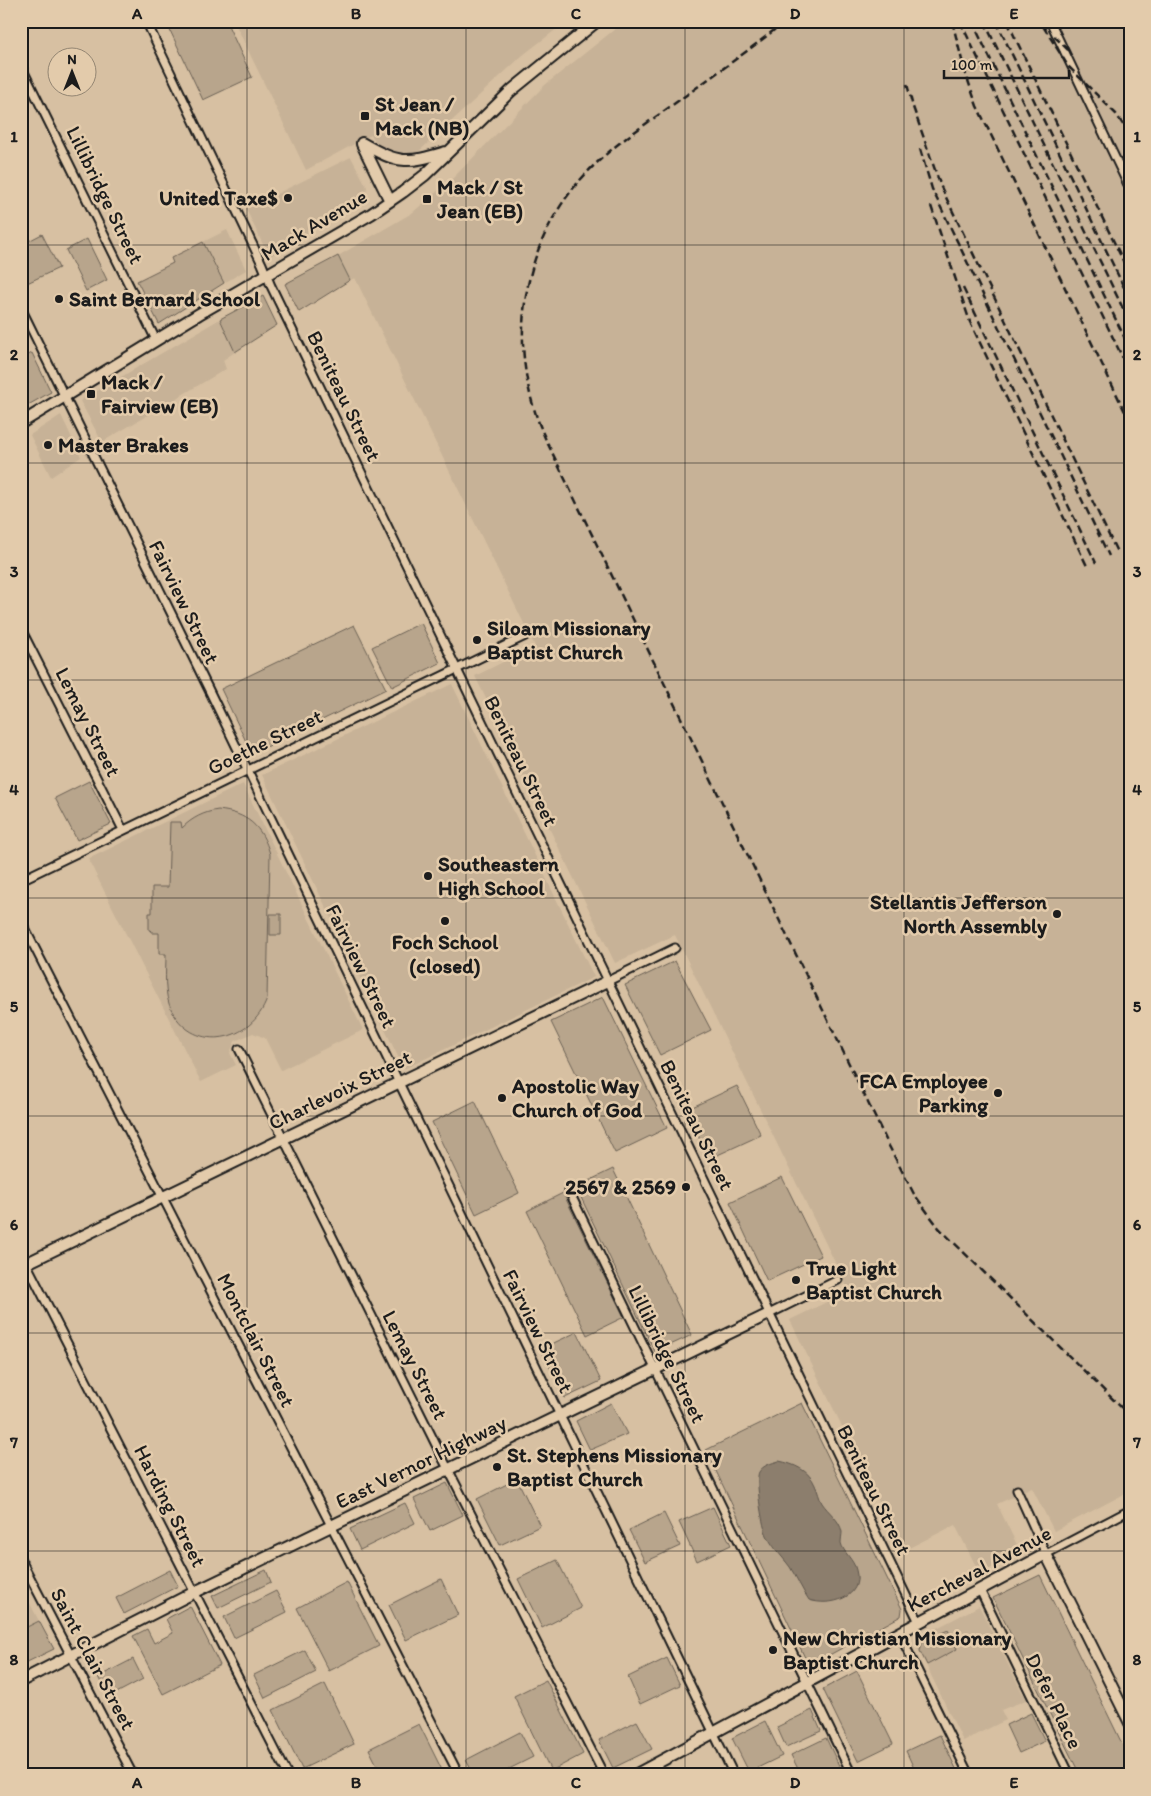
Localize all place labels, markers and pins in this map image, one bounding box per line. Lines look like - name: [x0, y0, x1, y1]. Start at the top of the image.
- place label: St Jean / Mack (NB): [375, 91, 469, 141]
- marker: St Jean / Mack (NB): [359, 110, 371, 122]
- place label: Mack / St Jean (EB): [436, 174, 523, 224]
- place label: United Taxe$: [159, 185, 278, 210]
- marker: United Taxe$: [282, 192, 294, 204]
- marker: Mack / St Jean (EB): [421, 193, 433, 205]
- place label: Saint Bernard School: [69, 286, 261, 311]
- marker: Saint Bernard School: [53, 293, 65, 305]
- place label: Mack / Fairview (EB): [101, 369, 219, 419]
- marker: Mack / Fairview (EB): [85, 388, 97, 400]
- place label: Master Brakes: [58, 432, 189, 457]
- marker: Master Brakes: [42, 439, 54, 451]
- place label: Siloam Missionary Baptist Church: [487, 615, 651, 665]
- marker: Siloam Missionary Baptist Church: [471, 634, 483, 646]
- place label: Southeastern High School: [438, 851, 559, 901]
- marker: Southeastern High School: [422, 870, 434, 882]
- place label: Stellantis Jefferson North Assembly: [870, 889, 1048, 939]
- marker: Stellantis Jefferson North Assembly: [1051, 908, 1063, 920]
- marker: Foch School (closed): [439, 915, 451, 927]
- place label: Foch School (closed): [392, 929, 499, 979]
- place label: FCA Employee Parking: [859, 1068, 989, 1118]
- place label: Apostolic Way Church of God: [511, 1073, 643, 1122]
- marker: FCA Employee Parking: [992, 1087, 1004, 1099]
- marker: Apostolic Way Church of God: [496, 1092, 508, 1104]
- place label: 2567 & 2569: [565, 1174, 676, 1199]
- marker: 2567 & 2569: [680, 1181, 692, 1193]
- place label: True Light Baptist Church: [805, 1255, 942, 1305]
- marker: True Light Baptist Church: [790, 1274, 802, 1286]
- place label: St. Stephens Missionary Baptist Church: [507, 1442, 722, 1492]
- marker: St. Stephens Missionary Baptist Church: [491, 1461, 503, 1473]
- place label: New Christian Missionary Baptist Church: [783, 1625, 1012, 1675]
- marker: New Christian Missionary Baptist Church: [767, 1644, 779, 1656]

